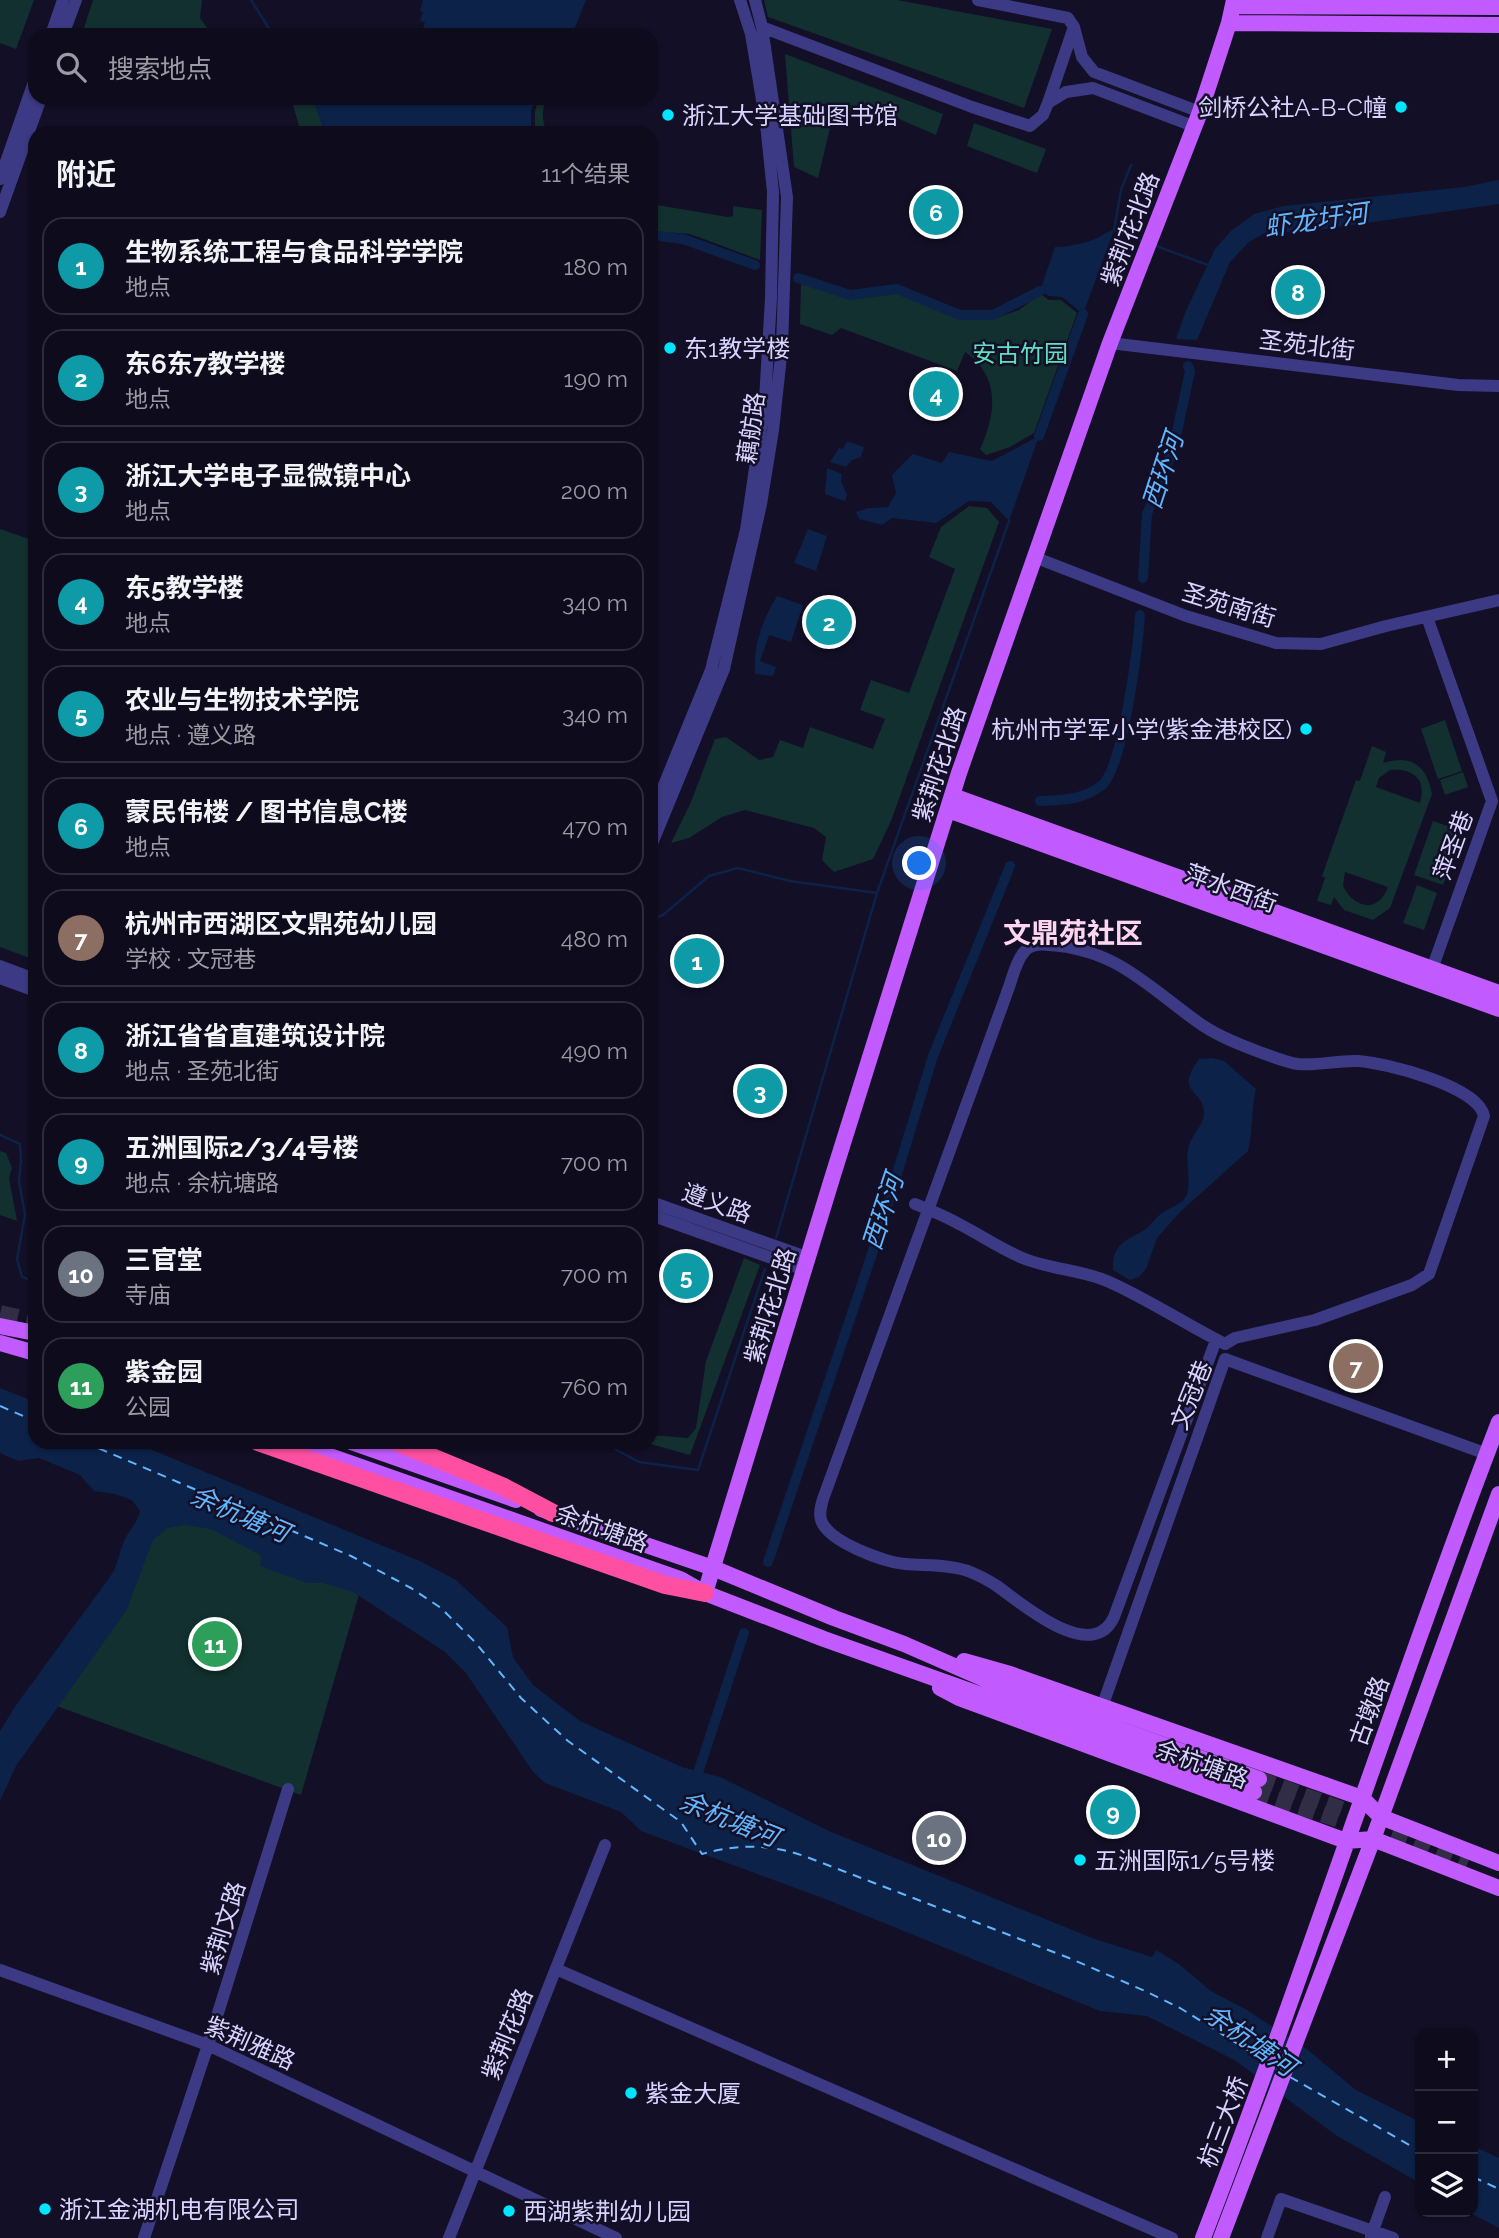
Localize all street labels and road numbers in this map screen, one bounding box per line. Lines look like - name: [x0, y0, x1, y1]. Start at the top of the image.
- street label: 紫荆花北路: [1095, 168, 1165, 290]
- street label: 圣苑北街: [1258, 325, 1356, 365]
- street label: 藕舫路: [732, 390, 770, 466]
- street label: 圣苑南街: [1179, 577, 1279, 633]
- street label: 紫荆花北路: [907, 702, 971, 826]
- street label: 萍圣巷: [1427, 806, 1479, 884]
- street label: 萍水西街: [1181, 858, 1281, 918]
- street label: 遵义路: [678, 1177, 756, 1229]
- street label: 紫荆花北路: [739, 1244, 801, 1368]
- street label: 文冠巷: [1164, 1356, 1218, 1434]
- street label: 余杭塘路: [552, 1498, 652, 1558]
- street label: 古墩路: [1343, 1672, 1395, 1750]
- street label: 余杭塘路: [1152, 1734, 1252, 1794]
- street label: 紫荆文路: [195, 1878, 251, 1978]
- street label: 紫荆花路: [476, 1984, 538, 2084]
- street label: 紫荆雅路: [200, 2010, 300, 2076]
- street label: 杭三大桥: [1192, 2072, 1254, 2172]

